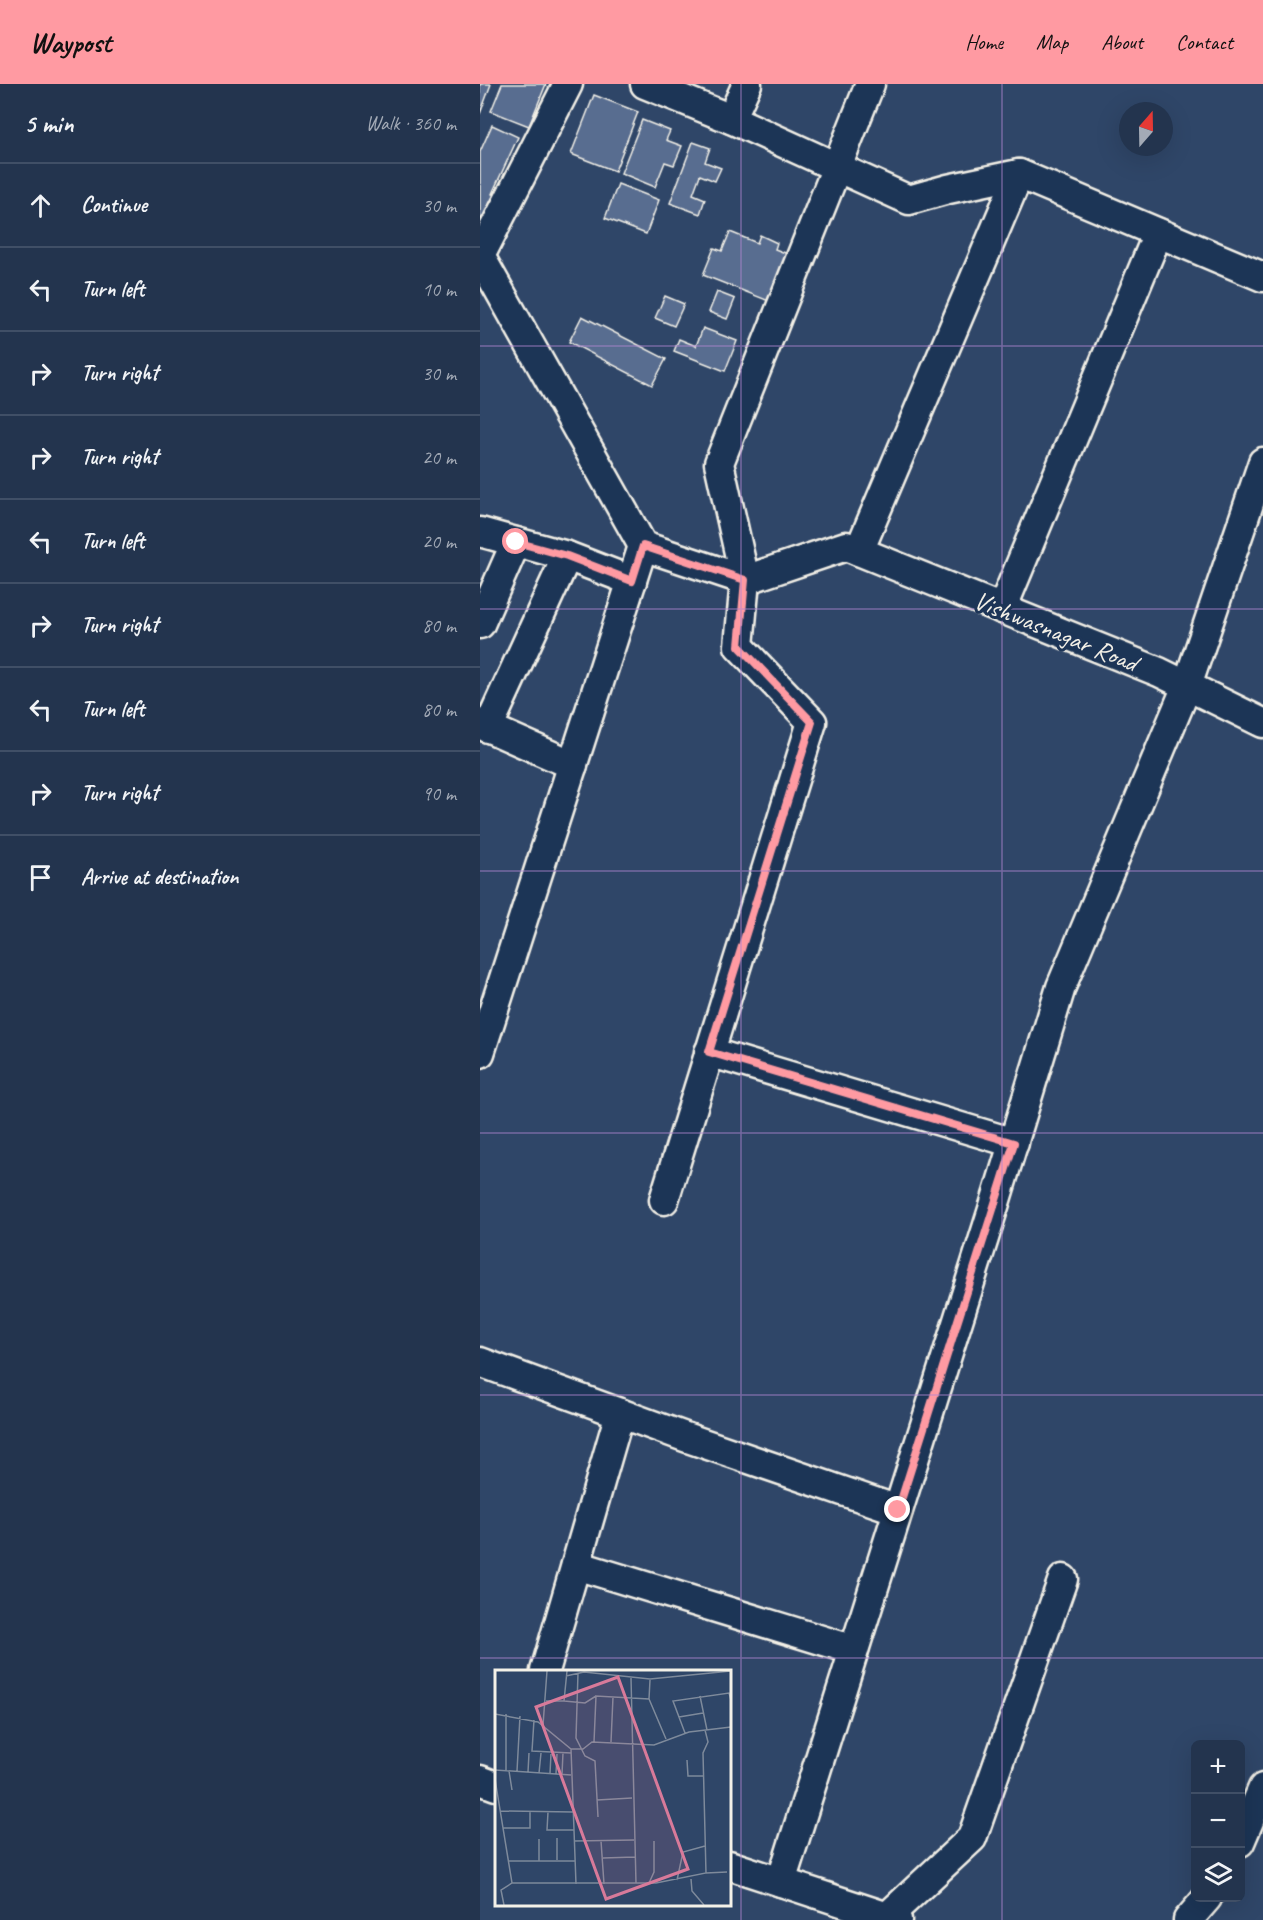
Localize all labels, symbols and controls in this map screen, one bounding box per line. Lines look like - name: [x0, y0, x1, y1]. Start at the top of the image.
- text: Waypost: [30, 25, 111, 60]
- text: Home: [965, 29, 1003, 55]
- text: Map: [1036, 29, 1068, 55]
- text: About: [1101, 29, 1143, 55]
- text: Contact: [1176, 29, 1233, 55]
- north arrow: [1119, 102, 1173, 156]
- text: 5 min: [24, 107, 73, 140]
- text: Walk · 360 m: [366, 111, 456, 136]
- icon: ahead: [24, 189, 57, 222]
- text: Continue: [81, 191, 147, 219]
- text: 30 m: [422, 193, 456, 218]
- icon: left: [24, 273, 57, 306]
- text: Turn left: [81, 275, 145, 303]
- text: 10 m: [422, 277, 456, 302]
- icon: right: [24, 357, 57, 390]
- text: Turn right: [81, 359, 158, 387]
- text: 30 m: [422, 361, 456, 386]
- icon: right: [24, 441, 57, 474]
- text: Turn right: [81, 443, 158, 471]
- text: 20 m: [422, 445, 456, 470]
- icon: left: [24, 525, 57, 558]
- text: Turn left: [81, 527, 145, 555]
- route start: [502, 528, 528, 554]
- text: 20 m: [422, 529, 456, 554]
- street label: Vishwasnagar Road: [969, 584, 1146, 681]
- icon: right: [24, 609, 57, 642]
- text: Turn right: [81, 611, 158, 639]
- text: 80 m: [422, 613, 456, 638]
- icon: left: [24, 693, 57, 726]
- text: Turn left: [81, 695, 145, 723]
- text: 80 m: [422, 697, 456, 722]
- icon: right: [24, 777, 57, 810]
- text: Turn right: [81, 779, 158, 807]
- text: 90 m: [422, 781, 456, 806]
- icon: arrive: [24, 861, 57, 894]
- text: Arrive at destination: [81, 863, 238, 891]
- route end: [884, 1496, 910, 1522]
- inset map: [495, 1670, 730, 1905]
- map controls: [1191, 1740, 1245, 1902]
- button: +: [1191, 1740, 1245, 1794]
- button: −: [1191, 1794, 1245, 1848]
- button: layers: [1191, 1848, 1245, 1902]

